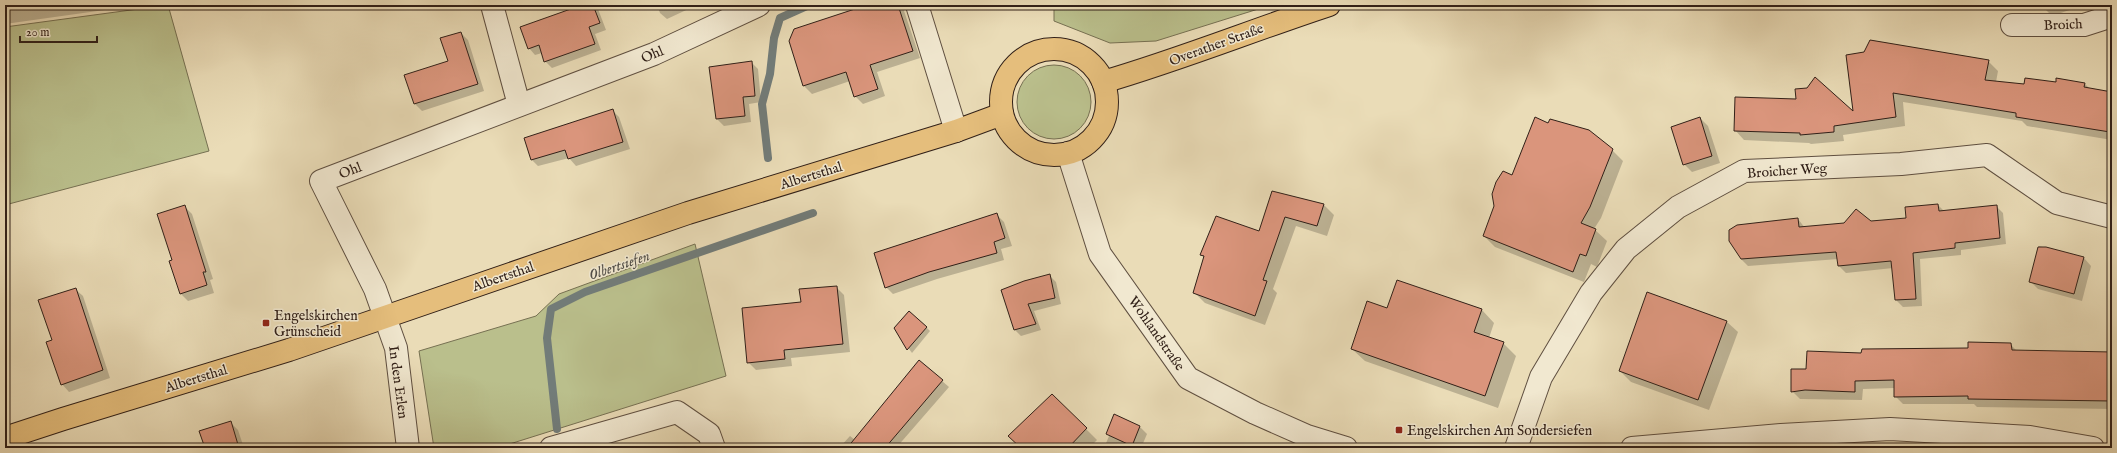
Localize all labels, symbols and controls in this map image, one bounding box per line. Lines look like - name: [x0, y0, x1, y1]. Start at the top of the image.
- street label: Broich: [2043, 15, 2083, 35]
- scale bar: [20, 18, 97, 44]
- street label: Overather Straße: [1167, 19, 1266, 70]
- text: 20 m: [26, 25, 49, 40]
- street label: Ohl: [638, 42, 667, 68]
- street label: Ohl: [336, 158, 364, 183]
- street label: Albertsthal: [777, 158, 845, 194]
- street label: Broicher Weg: [1746, 159, 1828, 183]
- water label: Olbertsiefen: [586, 246, 652, 285]
- street label: Albertsthal: [469, 258, 537, 296]
- street label: Wohlandstraße: [1124, 293, 1189, 375]
- place label: Engelskirchen Grünscheid: [274, 307, 358, 341]
- marker: Engelskirchen Grünscheid: [261, 318, 271, 328]
- street label: In den Erlen: [384, 345, 412, 420]
- street label: Albertsthal: [162, 361, 230, 397]
- place label: Engelskirchen Am Sondersiefen: [1407, 422, 1593, 440]
- marker: Engelskirchen Am Sondersiefen: [1394, 425, 1404, 435]

